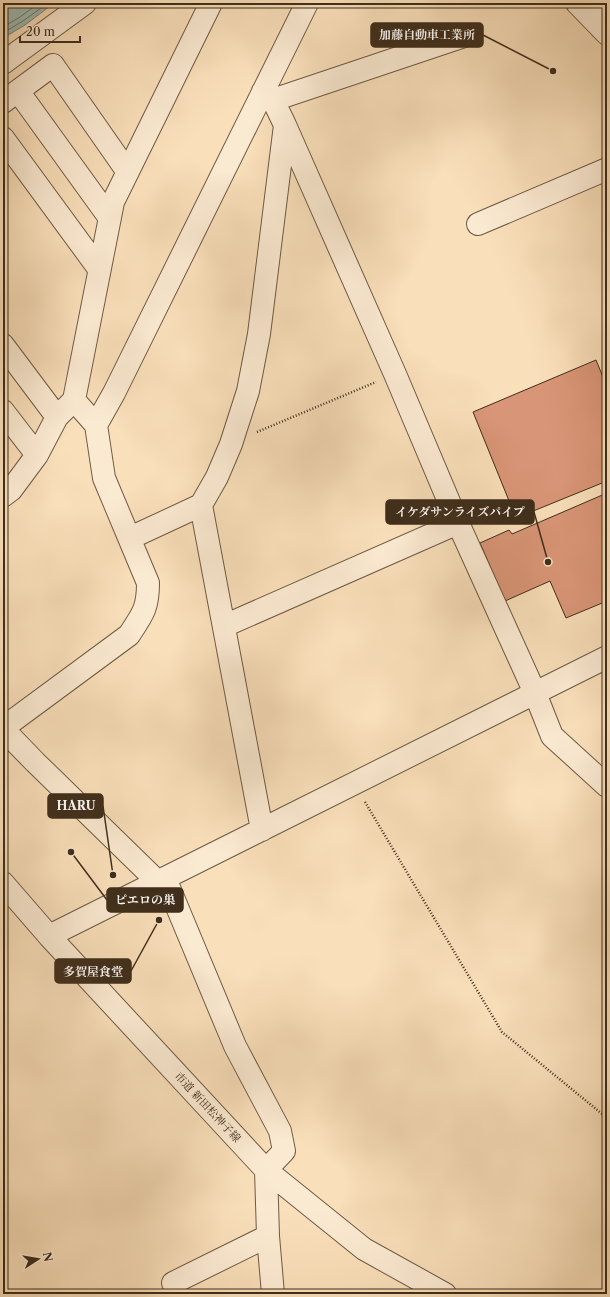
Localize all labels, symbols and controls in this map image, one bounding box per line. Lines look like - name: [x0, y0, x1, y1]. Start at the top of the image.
- scale bar: [20, 18, 80, 44]
- callout: 加藤自動車工業所: [371, 23, 483, 47]
- text: 20 m: [26, 24, 55, 39]
- text: 加藤自動車工業所: [379, 27, 475, 42]
- callout: イケダサンライズパイプ: [386, 500, 534, 524]
- text: イケダサンライズパイプ: [395, 504, 525, 519]
- callout: HARU: [48, 794, 103, 818]
- text: HARU: [56, 798, 96, 813]
- callout: ピエロの巣: [107, 888, 183, 912]
- text: ピエロの巣: [115, 892, 176, 907]
- callout: 多賀屋食堂: [55, 959, 131, 983]
- text: 多賀屋食堂: [63, 964, 123, 979]
- street label: 市道 新田松神子線: [172, 1069, 244, 1145]
- north arrow: [18, 1239, 58, 1279]
- text: N: [40, 1251, 56, 1263]

